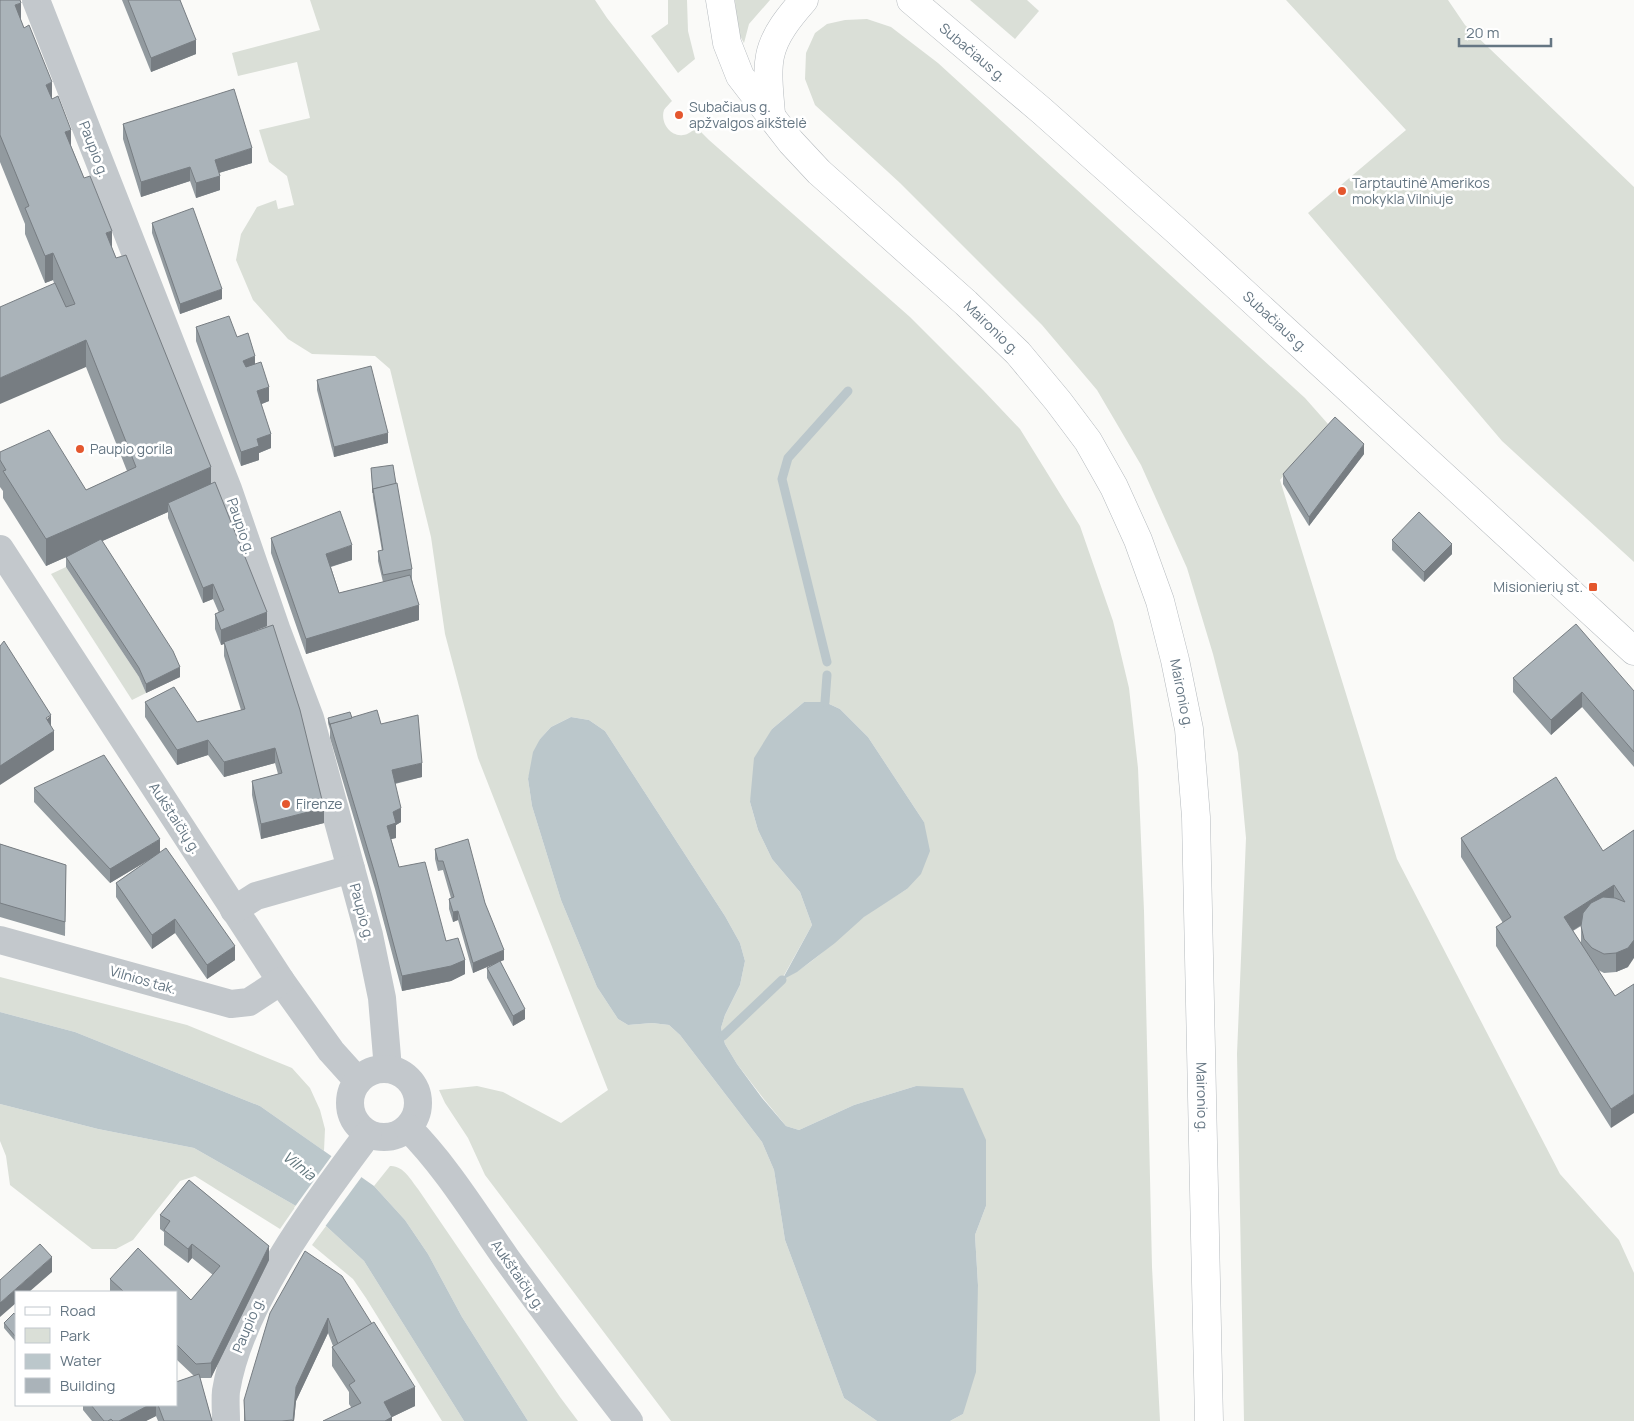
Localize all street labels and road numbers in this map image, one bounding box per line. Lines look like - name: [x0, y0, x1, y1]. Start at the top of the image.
- street label: Subačiaus g.: [936, 18, 1011, 86]
- street label: Paupio g.: [75, 118, 114, 180]
- street label: Subačiaus g.: [1239, 286, 1312, 356]
- street label: Maironio g.: [960, 296, 1024, 359]
- street label: Paupio g.: [223, 495, 260, 557]
- street label: Maironio g.: [1166, 657, 1199, 730]
- street label: Aukštaičių g.: [145, 778, 206, 857]
- street label: Paupio g.: [346, 881, 379, 943]
- street label: Vilnios tak.: [108, 961, 179, 998]
- street label: Maironio g.: [1192, 1062, 1213, 1133]
- street label: Aukštaičių g.: [487, 1236, 550, 1314]
- street label: Paupio g.: [227, 1294, 268, 1356]

